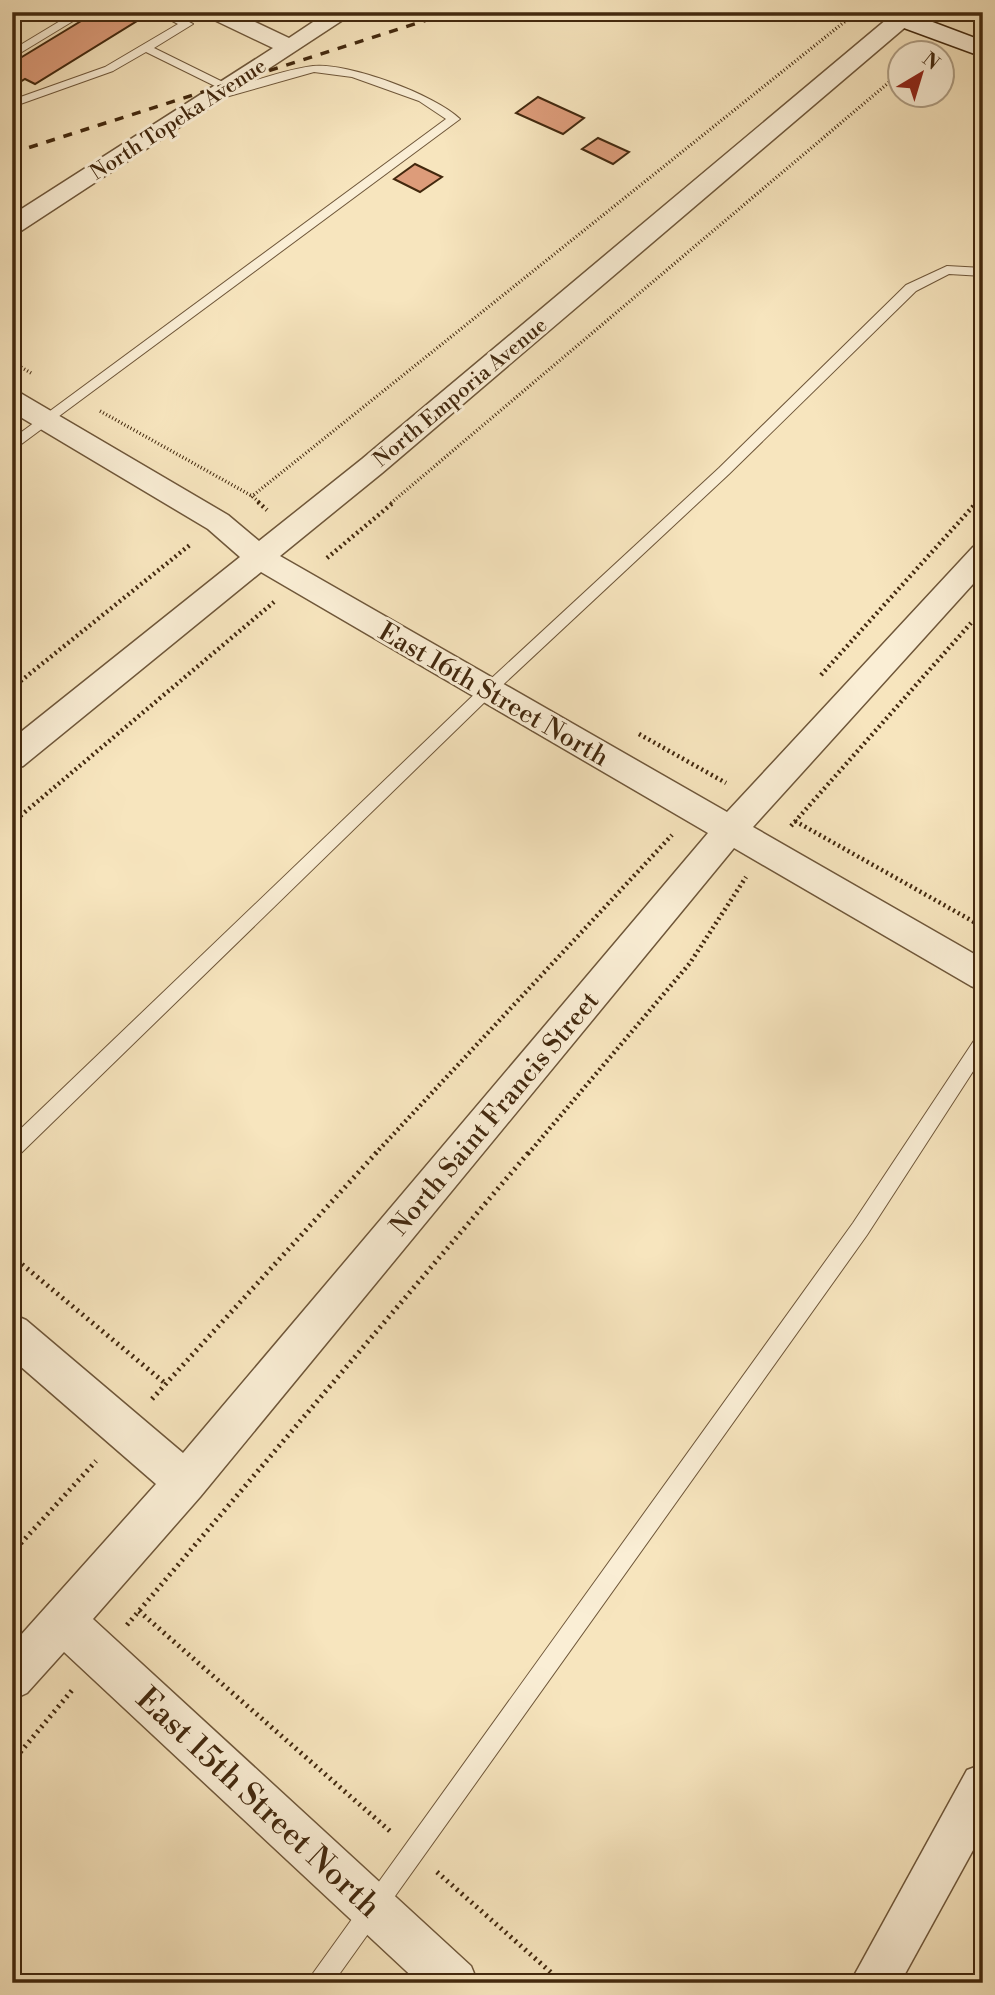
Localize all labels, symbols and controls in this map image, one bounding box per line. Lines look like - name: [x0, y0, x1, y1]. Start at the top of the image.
- north arrow: [886, 38, 956, 108]
- text: N: [918, 47, 944, 75]
- street label: North Topeka Avenue: [86, 53, 271, 186]
- street label: North Emporia Avenue: [369, 313, 553, 473]
- street label: East 16th Street North: [373, 616, 614, 774]
- street label: North Saint Francis Street: [383, 985, 606, 1242]
- street label: East 15th Street North: [128, 1679, 389, 1926]

